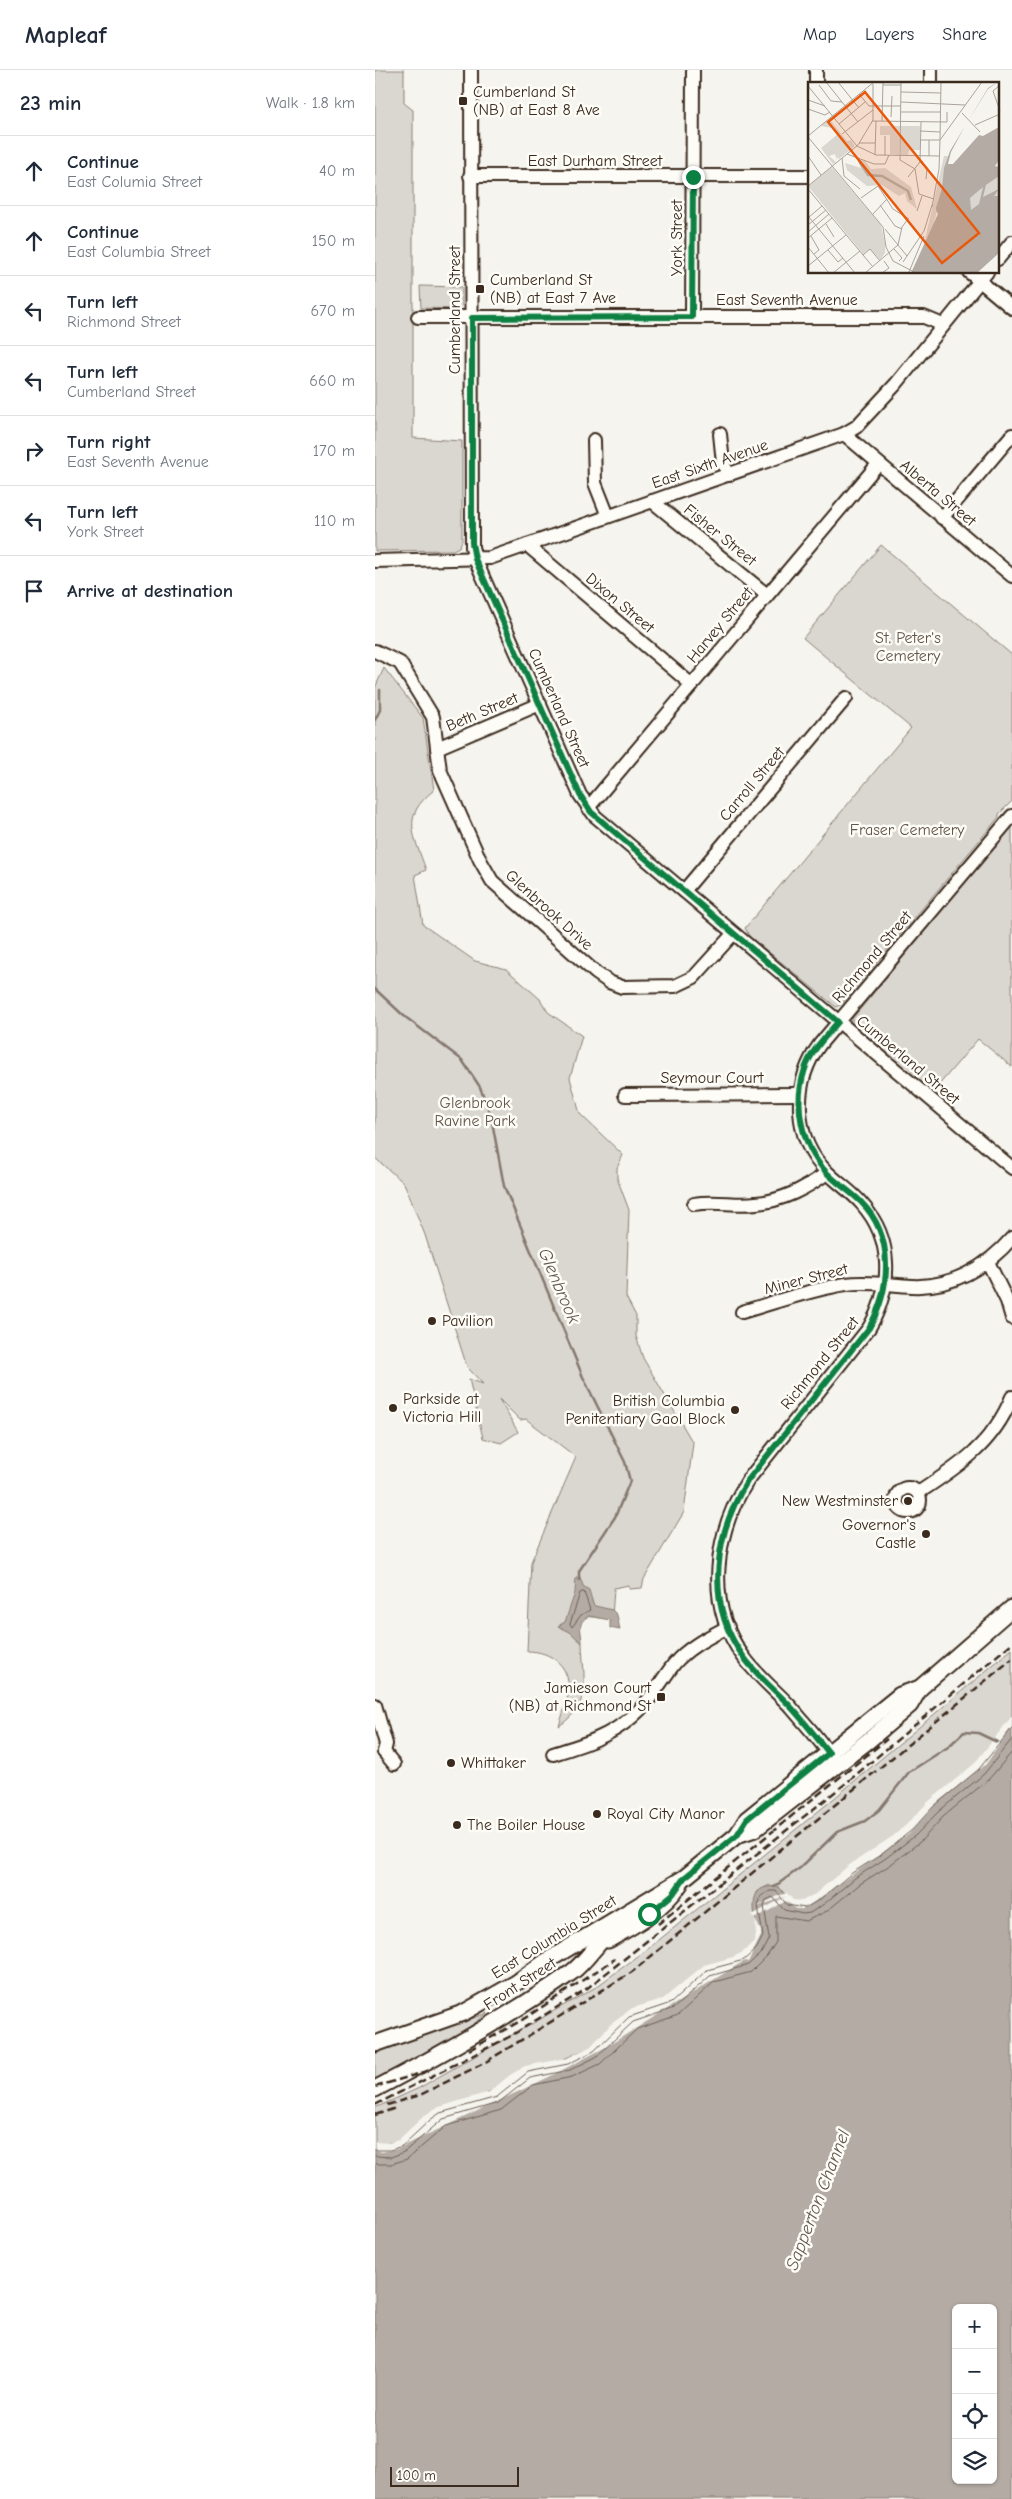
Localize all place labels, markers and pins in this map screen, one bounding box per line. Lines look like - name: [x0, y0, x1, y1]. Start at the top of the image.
- place label: Cumberland St (NB) at East 8 Ave: [473, 83, 600, 119]
- marker: Cumberland St (NB) at East 8 Ave: [457, 95, 469, 107]
- place label: Cumberland St (NB) at East 7 Ave: [490, 271, 616, 307]
- marker: Cumberland St (NB) at East 7 Ave: [474, 283, 486, 295]
- place label: Pavilion: [442, 1312, 493, 1330]
- marker: Pavilion: [426, 1315, 438, 1327]
- place label: Parkside at Victoria Hill: [403, 1390, 481, 1426]
- place label: British Columbia Penitentiary Gaol Block: [566, 1392, 725, 1428]
- marker: Parkside at Victoria Hill: [387, 1402, 399, 1414]
- marker: British Columbia Penitentiary Gaol Block: [729, 1404, 741, 1416]
- place label: New Westminster: [782, 1492, 899, 1510]
- marker: New Westminster: [902, 1495, 914, 1507]
- place label: Governor's Castle: [842, 1516, 916, 1552]
- marker: Governor's Castle: [920, 1528, 932, 1540]
- place label: Jamieson Court (NB) at Richmond St: [509, 1679, 651, 1715]
- marker: Jamieson Court (NB) at Richmond St: [655, 1691, 667, 1703]
- place label: Whittaker: [461, 1754, 526, 1772]
- marker: Whittaker: [445, 1757, 457, 1769]
- place label: Royal City Manor: [607, 1805, 725, 1823]
- marker: Royal City Manor: [591, 1808, 603, 1820]
- place label: The Boiler House: [467, 1816, 585, 1834]
- marker: The Boiler House: [451, 1819, 463, 1831]

